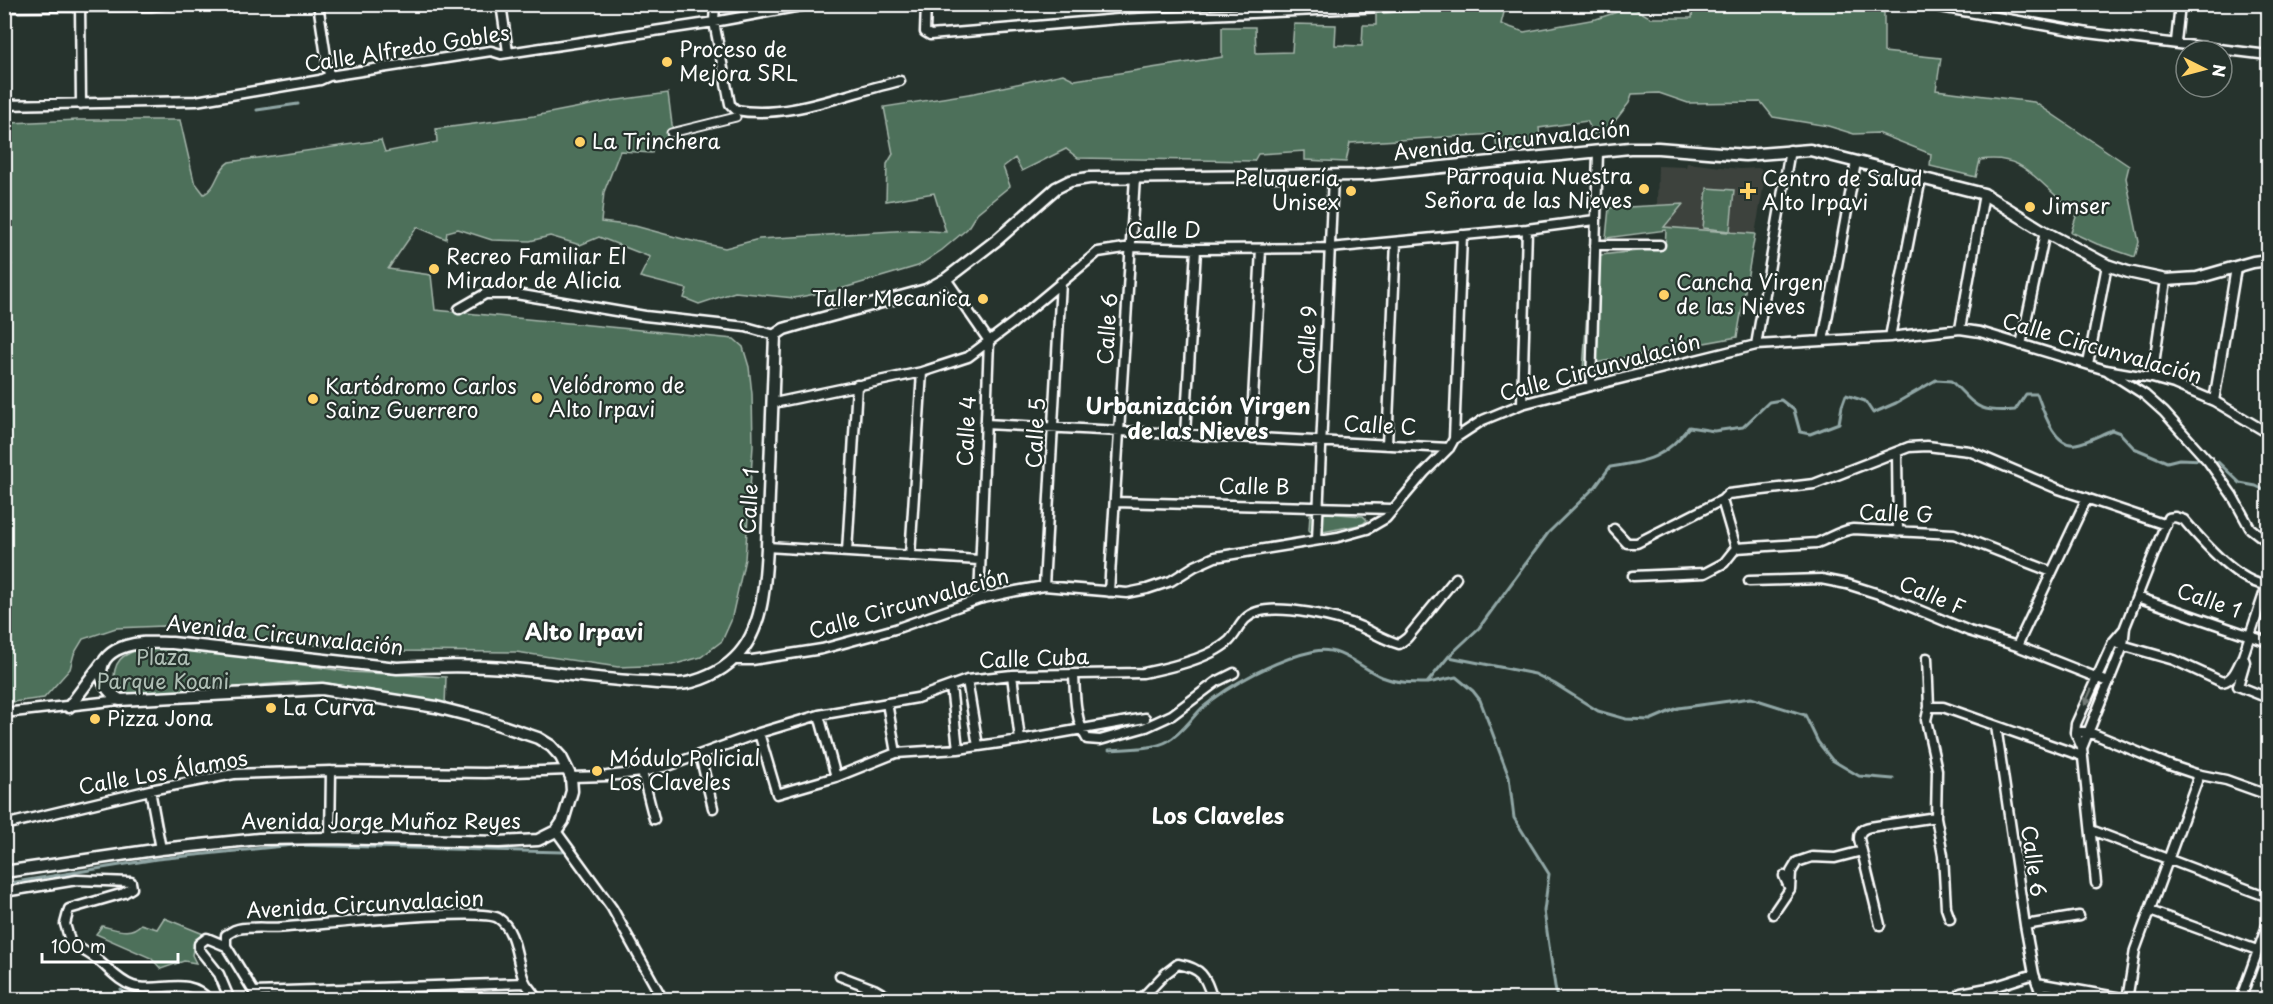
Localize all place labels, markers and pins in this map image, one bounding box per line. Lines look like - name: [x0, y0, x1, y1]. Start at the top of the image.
- place label: Proceso de Mejora SRL: [679, 32, 798, 88]
- marker: Proceso de Mejora SRL: [660, 55, 674, 69]
- place label: La Trinchera: [592, 124, 720, 156]
- marker: La Trinchera: [573, 135, 587, 149]
- place label: Parroquia Nuestra Señora de las Nieves: [1424, 159, 1632, 215]
- place label: Peluquería Unisex: [1235, 161, 1340, 217]
- place label: Centro de Salud Alto Irpavi: [1762, 161, 1923, 217]
- marker: Parroquia Nuestra Señora de las Nieves: [1637, 182, 1651, 196]
- marker: Centro de Salud Alto Irpavi: [1739, 182, 1757, 200]
- marker: Peluquería Unisex: [1344, 184, 1358, 198]
- place label: Jimser: [2042, 189, 2110, 221]
- marker: Jimser: [2023, 200, 2037, 214]
- place label: Recreo Familiar El Mirador de Alicia: [446, 239, 626, 295]
- marker: Recreo Familiar El Mirador de Alicia: [427, 262, 441, 276]
- place label: Cancha Virgen de las Nieves: [1676, 265, 1823, 321]
- place label: Taller Mecanica: [812, 281, 972, 313]
- marker: Cancha Virgen de las Nieves: [1657, 288, 1671, 302]
- marker: Taller Mecanica: [976, 292, 990, 306]
- place label: Velódromo de Alto Irpavi: [549, 368, 685, 424]
- place label: Kartódromo Carlos Sainz Guerrero: [325, 369, 517, 425]
- marker: Velódromo de Alto Irpavi: [530, 391, 544, 405]
- marker: Kartódromo Carlos Sainz Guerrero: [306, 392, 320, 406]
- place label: La Curva: [283, 690, 376, 722]
- place label: Pizza Jona: [107, 701, 213, 733]
- marker: La Curva: [264, 701, 278, 715]
- marker: Pizza Jona: [88, 712, 102, 726]
- place label: Módulo Policial Los Claveles: [609, 741, 760, 797]
- marker: Módulo Policial Los Claveles: [590, 764, 604, 778]

